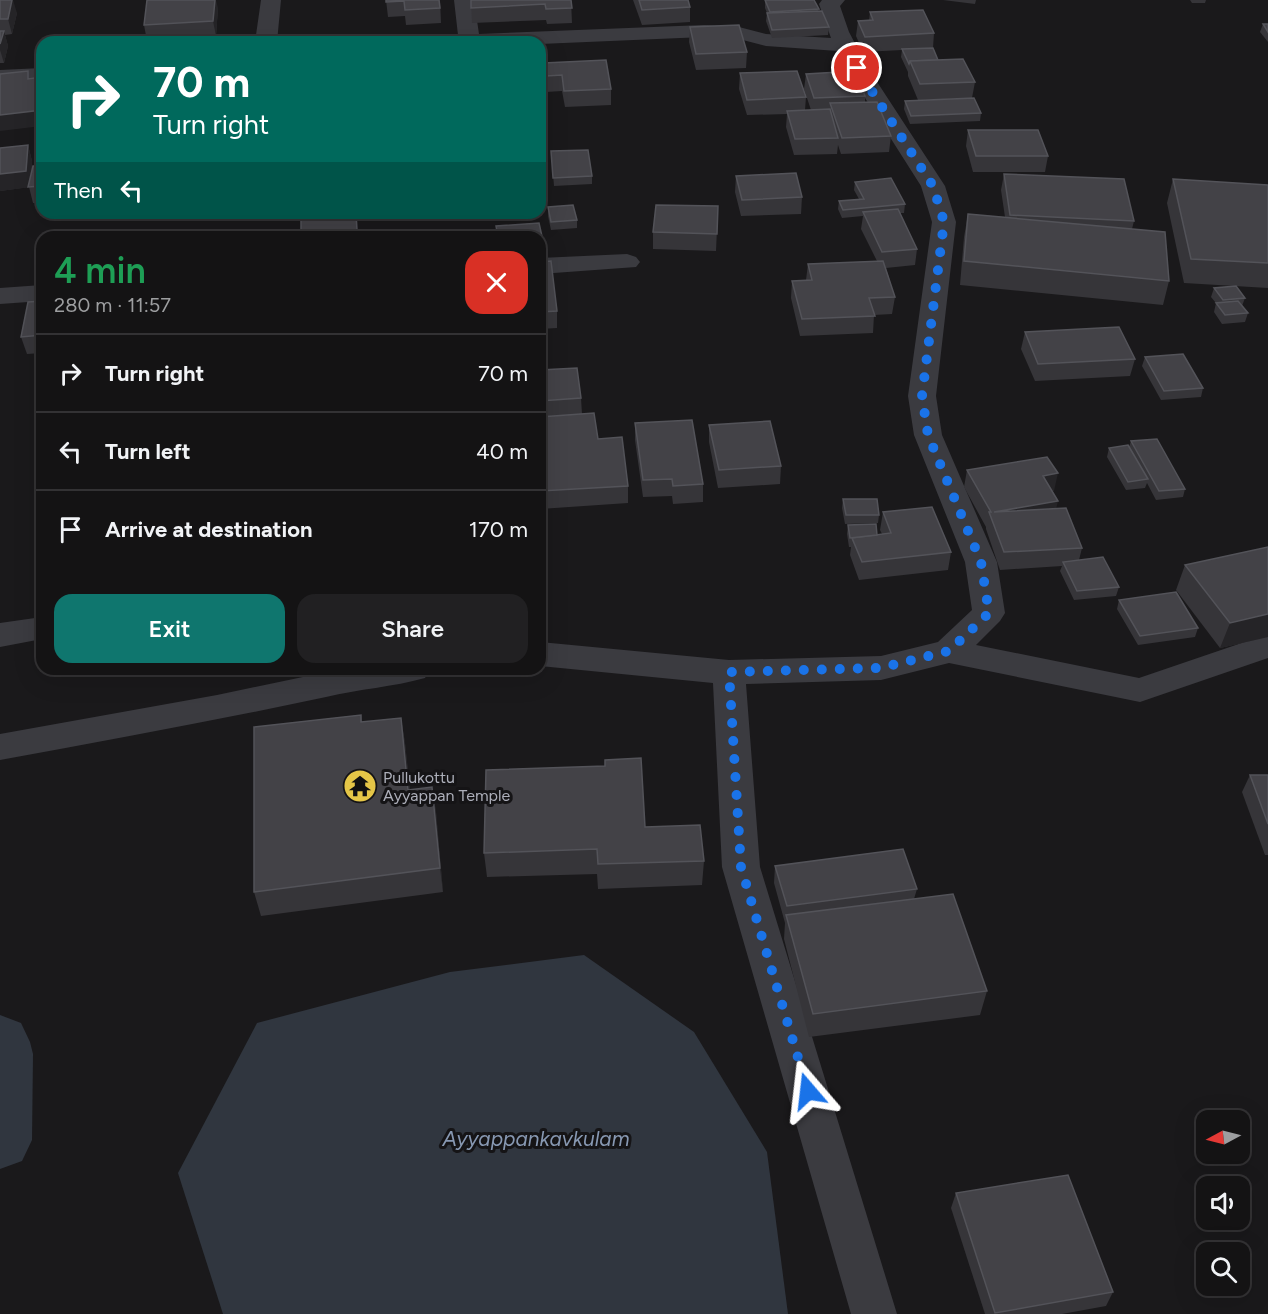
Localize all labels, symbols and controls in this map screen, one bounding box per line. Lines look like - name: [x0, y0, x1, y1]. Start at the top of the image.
- pin: [831, 42, 882, 93]
- icon: arrive: [840, 51, 873, 84]
- text: 70 m: [153, 57, 250, 108]
- icon: right: [54, 60, 132, 138]
- text: Turn right: [153, 108, 269, 141]
- icon: left: [115, 174, 148, 207]
- text: Then: [54, 177, 103, 204]
- text: 4 min: [54, 249, 146, 292]
- button: close: [465, 251, 528, 314]
- text: 280 m · 11:57: [54, 293, 171, 317]
- icon: right: [54, 357, 87, 390]
- text: Turn right: [105, 360, 204, 387]
- text: 70 m: [478, 360, 528, 387]
- icon: left: [54, 435, 87, 468]
- text: Turn left: [105, 438, 191, 465]
- text: 40 m: [476, 438, 528, 465]
- icon: arrive: [54, 513, 87, 546]
- text: Arrive at destination: [105, 516, 313, 543]
- text: 170 m: [469, 516, 528, 543]
- button: Exit: [54, 594, 285, 663]
- button: Share: [297, 594, 528, 663]
- temple icon: Pullukottu Ayyappan Temple: [342, 768, 378, 804]
- place label: Pullukottu Ayyappan Temple: [383, 768, 511, 805]
- position arrow: [776, 1059, 840, 1123]
- north arrow: [1196, 1110, 1250, 1164]
- map controls: [1196, 1110, 1250, 1296]
- water label: Ayyappankavkulam: [441, 1126, 630, 1151]
- button: sound: [1196, 1176, 1250, 1230]
- button: search: [1196, 1242, 1250, 1296]

